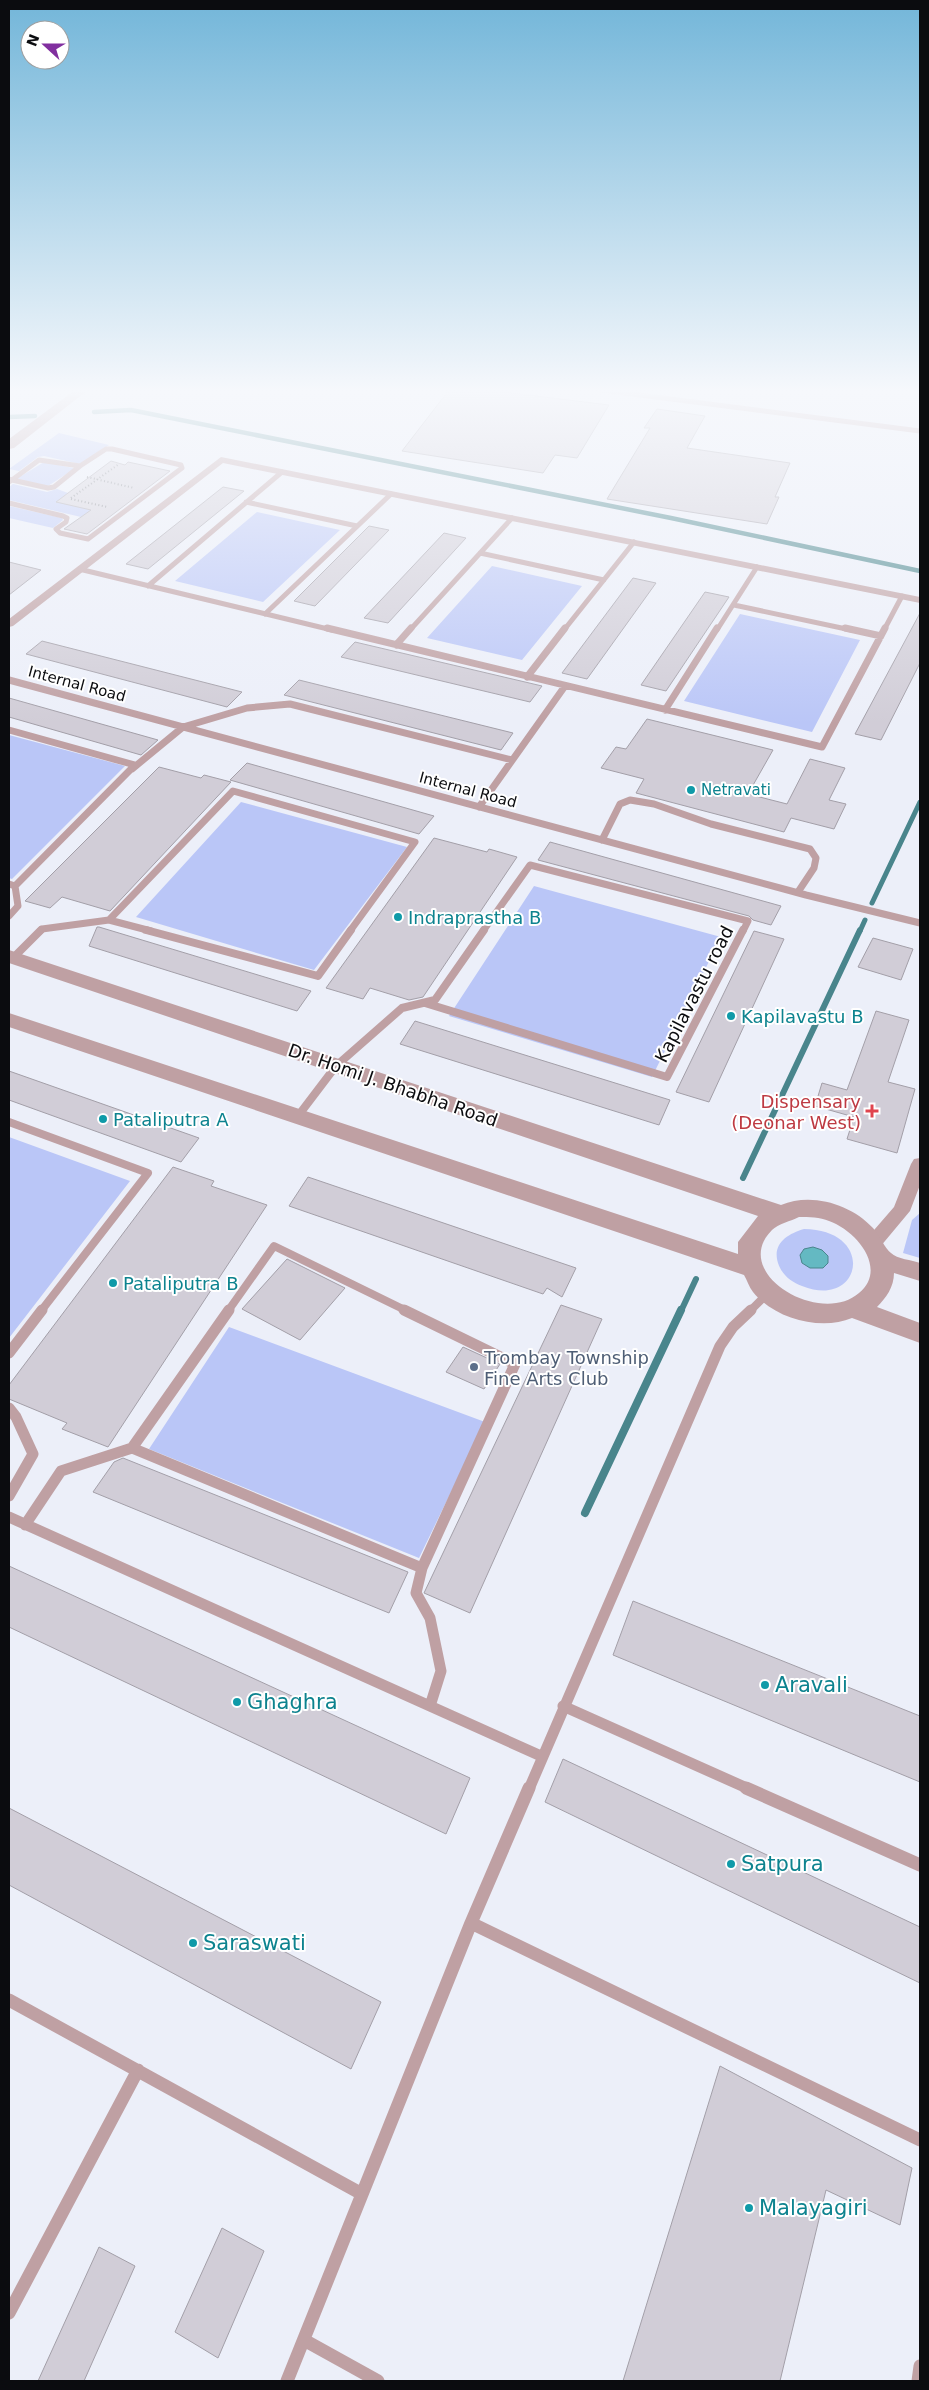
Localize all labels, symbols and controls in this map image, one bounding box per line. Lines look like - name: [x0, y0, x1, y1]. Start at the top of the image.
- north arrow: [20, 20, 70, 70]
- text: N: [23, 32, 42, 49]
- street label: Internal Road: [26, 662, 128, 706]
- street label: Internal Road: [417, 768, 519, 812]
- place label: Netravati: [701, 781, 771, 799]
- marker: Netravati: [685, 784, 697, 796]
- place label: Indraprastha B: [408, 907, 541, 928]
- marker: Indraprastha B: [392, 911, 404, 923]
- street label: Kapilavastu road: [650, 922, 738, 1066]
- place label: Kapilavastu B: [741, 1006, 864, 1027]
- marker: Kapilavastu B: [725, 1010, 737, 1022]
- street label: Dr. Homi J. Bhabha Road: [286, 1039, 500, 1131]
- place label: Dispensary (Deonar West): [731, 1091, 861, 1133]
- marker: Dispensary (Deonar West): [865, 1104, 879, 1118]
- place label: Pataliputra A: [113, 1109, 229, 1130]
- marker: Pataliputra A: [97, 1113, 109, 1125]
- place label: Pataliputra B: [123, 1273, 239, 1294]
- marker: Pataliputra B: [107, 1277, 119, 1289]
- place label: Trombay Township Fine Arts Club: [483, 1347, 649, 1389]
- marker: Trombay Township Fine Arts Club: [468, 1361, 480, 1373]
- place label: Aravali: [775, 1673, 848, 1697]
- marker: Aravali: [759, 1679, 771, 1691]
- place label: Ghaghra: [247, 1690, 338, 1714]
- marker: Ghaghra: [231, 1696, 243, 1708]
- place label: Satpura: [741, 1852, 824, 1876]
- marker: Satpura: [725, 1858, 737, 1870]
- place label: Saraswati: [203, 1931, 306, 1955]
- marker: Saraswati: [187, 1937, 199, 1949]
- place label: Malayagiri: [759, 2196, 868, 2220]
- marker: Malayagiri: [743, 2202, 755, 2214]

